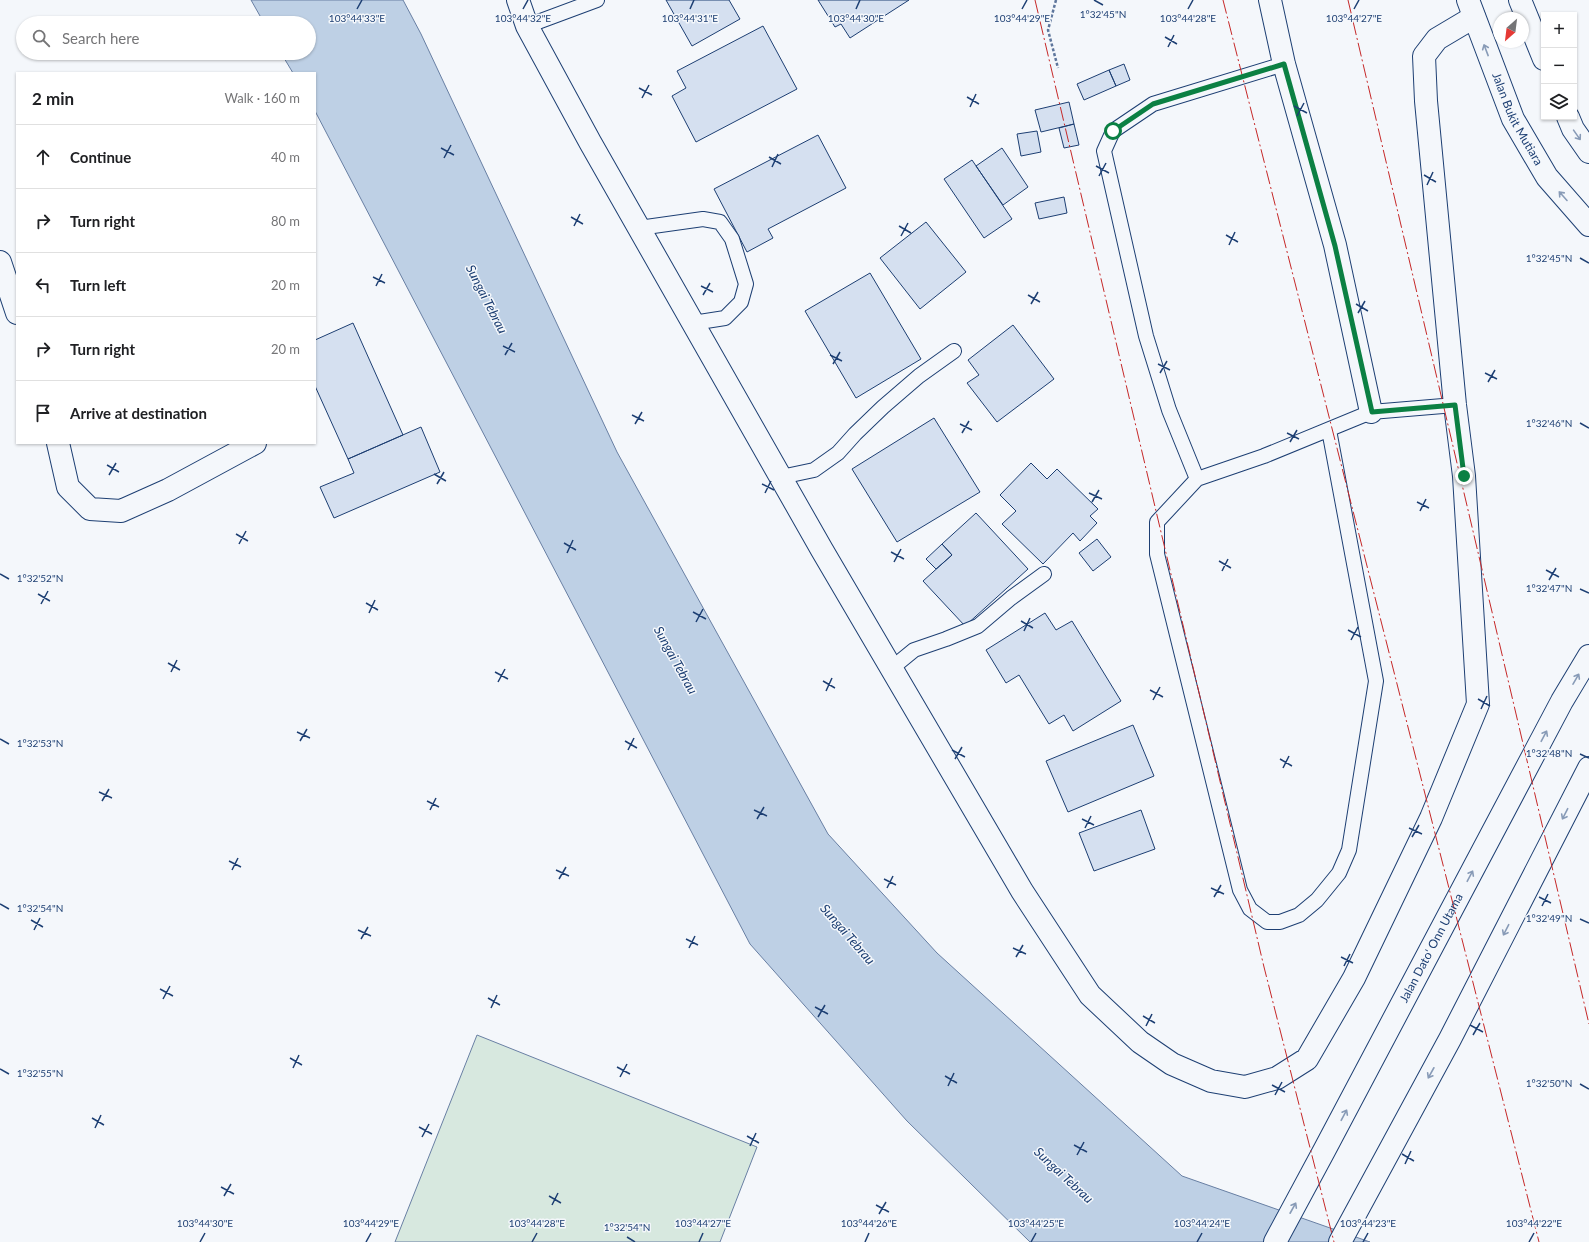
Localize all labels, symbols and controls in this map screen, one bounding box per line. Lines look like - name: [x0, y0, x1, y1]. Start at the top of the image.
- text: 1°32'45"N: [1080, 8, 1126, 20]
- text: 103°44'33"E: [329, 12, 385, 24]
- text: 103°44'32"E: [495, 12, 551, 24]
- text: 103°44'31"E: [662, 12, 718, 24]
- text: 103°44'30"E: [828, 12, 884, 24]
- text: 103°44'29"E: [994, 12, 1050, 24]
- text: 103°44'28"E: [1160, 12, 1216, 24]
- text: 103°44'27"E: [1326, 12, 1382, 24]
- north arrow: [1493, 12, 1529, 48]
- map controls: [1541, 12, 1577, 120]
- button: +: [1541, 12, 1577, 48]
- search box: [16, 16, 316, 60]
- icon: search: [30, 27, 52, 49]
- text: Search here: [62, 29, 139, 47]
- one-way arrow: [1482, 45, 1490, 57]
- button: −: [1541, 48, 1577, 84]
- street label: Jalan Bukit Mutiara: [1489, 70, 1546, 168]
- button: layers: [1541, 84, 1577, 120]
- text: 2 min: [32, 88, 74, 109]
- text: Walk · 160 m: [224, 90, 300, 106]
- route start: [1104, 122, 1122, 140]
- one-way arrow: [1573, 129, 1581, 140]
- icon: ahead: [32, 146, 54, 168]
- text: Continue: [70, 148, 131, 166]
- text: 40 m: [271, 149, 300, 165]
- one-way arrow: [1559, 191, 1568, 201]
- icon: right: [32, 210, 54, 232]
- text: Turn right: [70, 212, 135, 230]
- text: 80 m: [271, 213, 300, 229]
- text: 1°32'45"N: [1526, 252, 1572, 264]
- water label: Sungai Tebrau: [463, 262, 511, 336]
- icon: left: [32, 274, 54, 296]
- text: Turn left: [70, 276, 126, 294]
- text: 20 m: [271, 277, 300, 293]
- icon: right: [32, 338, 54, 360]
- text: Turn right: [70, 340, 135, 358]
- text: 20 m: [271, 341, 300, 357]
- icon: arrive: [32, 402, 54, 424]
- text: Arrive at destination: [70, 404, 207, 422]
- text: 1°32'46"N: [1526, 417, 1572, 429]
- route end: [1455, 467, 1473, 485]
- text: 1°32'52"N: [17, 572, 63, 584]
- text: 1°32'47"N: [1526, 582, 1572, 594]
- water label: Sungai Tebrau: [651, 623, 701, 697]
- one-way arrow: [1572, 673, 1580, 685]
- one-way arrow: [1541, 731, 1548, 743]
- text: 1°32'53"N: [17, 737, 63, 749]
- text: 1°32'48"N: [1526, 747, 1572, 759]
- one-way arrow: [1561, 808, 1569, 820]
- one-way arrow: [1467, 870, 1474, 882]
- street label: Jalan Dato' Onn Utama: [1396, 891, 1466, 1005]
- water label: Sungai Tebrau: [817, 900, 879, 968]
- text: 1°32'54"N: [17, 902, 63, 914]
- text: 1°32'49"N: [1526, 912, 1572, 924]
- one-way arrow: [1502, 923, 1509, 935]
- text: 1°32'55"N: [17, 1067, 63, 1079]
- one-way arrow: [1427, 1067, 1434, 1079]
- text: 1°32'50"N: [1526, 1077, 1572, 1089]
- one-way arrow: [1340, 1109, 1348, 1121]
- water label: Sungai Tebrau: [1031, 1144, 1097, 1207]
- one-way arrow: [1290, 1202, 1298, 1214]
- text: 103°44'30"E: [177, 1217, 233, 1229]
- text: 103°44'29"E: [343, 1217, 399, 1229]
- text: 103°44'28"E: [509, 1217, 565, 1229]
- text: 103°44'27"E: [675, 1217, 731, 1229]
- text: 103°44'26"E: [841, 1217, 897, 1229]
- text: 103°44'25"E: [1008, 1217, 1064, 1229]
- text: 103°44'24"E: [1174, 1217, 1230, 1229]
- text: 103°44'23"E: [1340, 1217, 1396, 1229]
- text: 103°44'22"E: [1506, 1217, 1562, 1229]
- text: 1°32'54"N: [604, 1221, 650, 1233]

